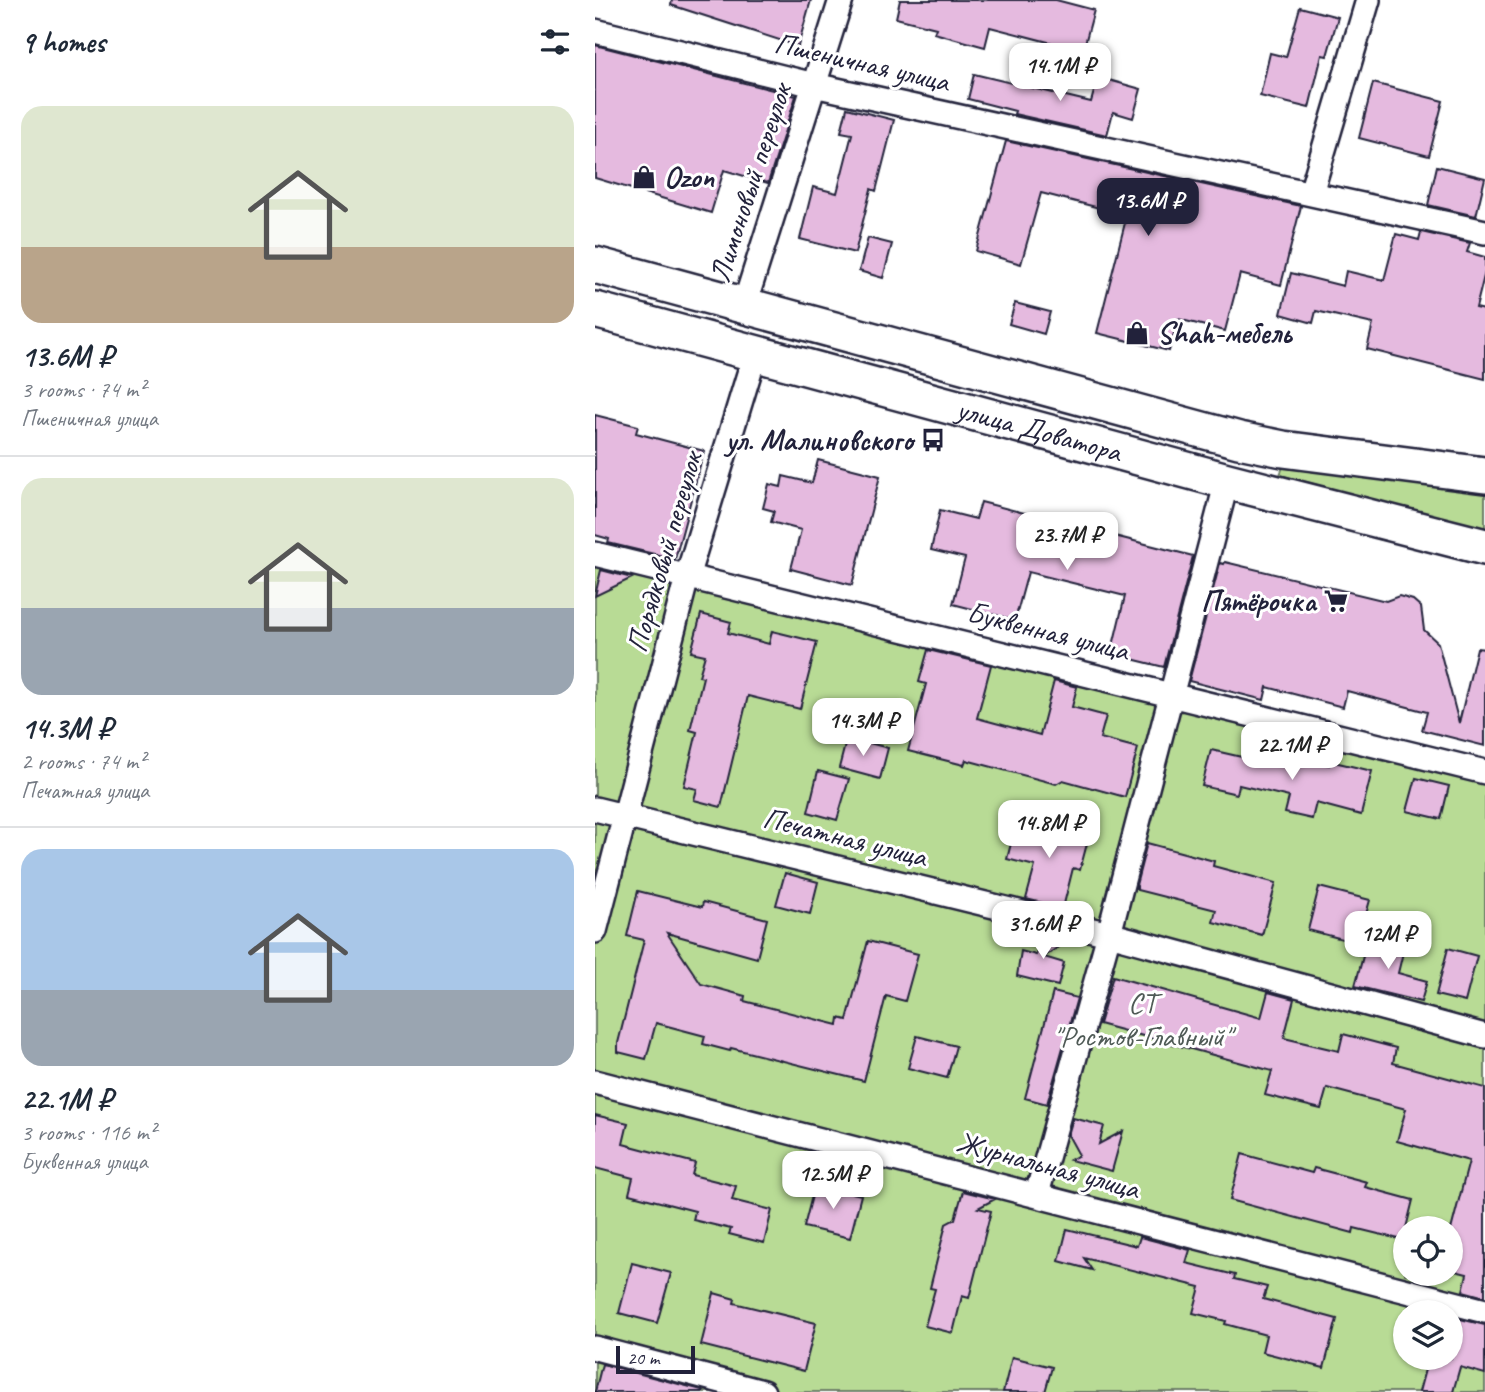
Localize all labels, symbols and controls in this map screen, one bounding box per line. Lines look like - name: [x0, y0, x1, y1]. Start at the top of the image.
- text: 9 homes: [21, 23, 105, 61]
- icon: filters: [536, 23, 574, 61]
- street label: Пшеничная улица: [771, 23, 955, 101]
- pin: 14.1M ₽: [995, 43, 1125, 103]
- text: 14.1M ₽: [1025, 51, 1095, 80]
- street label: Лимоновый переулок: [700, 76, 801, 287]
- icon: home: [235, 152, 361, 278]
- place label: Ozon: [664, 158, 715, 196]
- shop icon: Ozon: [630, 163, 658, 191]
- pin: 13.6M ₽: [1083, 178, 1213, 238]
- text: 13.6M ₽: [1113, 186, 1183, 215]
- place label: Shah-мебель: [1157, 314, 1293, 352]
- shop icon: Shah-мебель: [1123, 319, 1151, 347]
- text: 13.6M ₽: [21, 337, 113, 375]
- text: 3 rooms · 74 m²: [21, 375, 145, 404]
- street label: улица Доватора: [951, 389, 1127, 471]
- text: Пшеничная улица: [21, 404, 158, 433]
- place label: ул. Малиновского: [723, 421, 916, 459]
- bus stop icon: ул. Малиновского: [919, 426, 947, 454]
- street label: Порядковый переулок: [617, 445, 712, 657]
- pin: 23.7M ₽: [1002, 512, 1132, 572]
- text: 23.7M ₽: [1032, 520, 1102, 549]
- icon: home: [235, 524, 361, 650]
- place label: Пятёрочка: [1201, 582, 1318, 620]
- supermarket icon: Пятёрочка: [1322, 587, 1350, 615]
- street label: Буквенная улица: [963, 593, 1135, 670]
- pin: 14.3M ₽: [798, 698, 928, 758]
- text: 14.3M ₽: [828, 706, 898, 735]
- text: 14.3M ₽: [21, 709, 112, 747]
- pin: 22.1M ₽: [1227, 722, 1357, 782]
- text: 22.1M ₽: [1257, 730, 1327, 759]
- text: 2 rooms · 74 m²: [21, 747, 145, 776]
- text: Печатная улица: [21, 776, 149, 805]
- street label: Печатная улица: [759, 798, 932, 876]
- pin: 14.8M ₽: [984, 800, 1114, 860]
- text: 14.8M ₽: [1014, 808, 1084, 837]
- icon: home: [235, 895, 361, 1021]
- pin: 31.6M ₽: [978, 902, 1108, 961]
- text: 31.6M ₽: [1008, 909, 1078, 938]
- pin: 12M ₽: [1339, 912, 1437, 971]
- text: 12M ₽: [1361, 919, 1415, 948]
- park label: СТ "Ростов-Главный": [1053, 983, 1237, 1055]
- text: 22.1M ₽: [21, 1080, 112, 1118]
- text: 3 rooms · 116 m²: [21, 1118, 156, 1147]
- street label: Журнальная улица: [953, 1122, 1145, 1208]
- text: Буквенная улица: [21, 1147, 148, 1176]
- pin: 12.5M ₽: [768, 1152, 898, 1211]
- text: 12.5M ₽: [798, 1159, 868, 1188]
- map controls: [1393, 1216, 1463, 1370]
- button: locate: [1393, 1216, 1463, 1286]
- button: layers: [1393, 1300, 1463, 1370]
- scale bar: [616, 1343, 695, 1375]
- text: 20 m: [627, 1346, 659, 1370]

